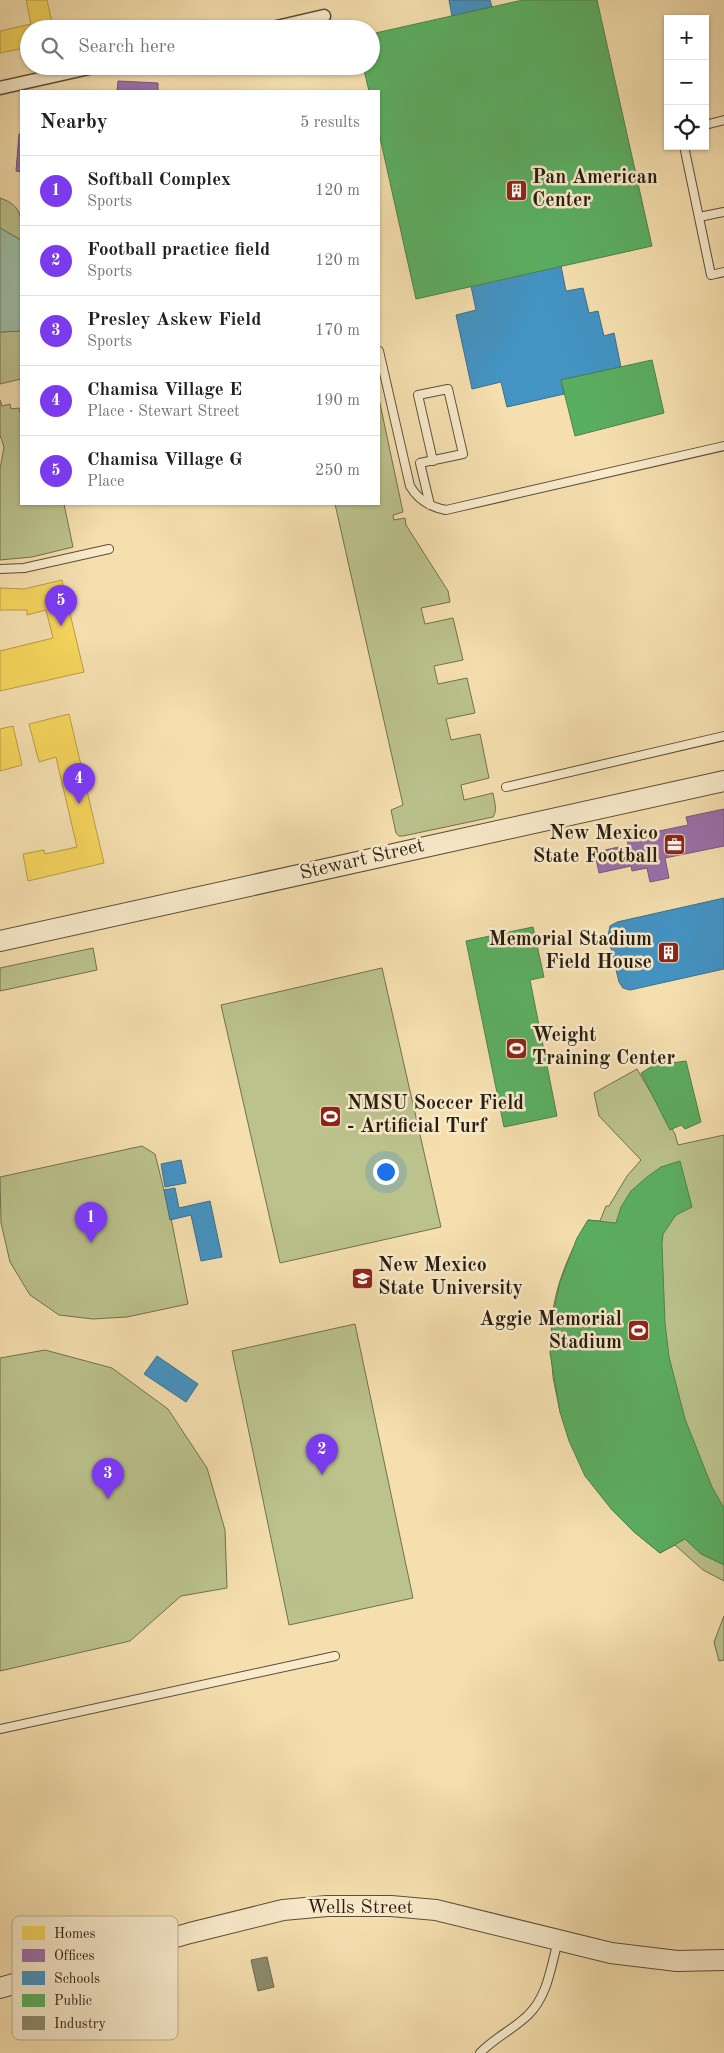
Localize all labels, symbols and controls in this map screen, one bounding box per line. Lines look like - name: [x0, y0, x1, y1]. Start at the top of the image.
- map controls: [664, 15, 709, 150]
- button: +: [664, 15, 709, 60]
- search box: [20, 20, 380, 75]
- icon: search: [38, 34, 66, 62]
- text: Search here: [78, 38, 175, 57]
- button: −: [664, 60, 709, 105]
- button: locate: [664, 105, 709, 150]
- text: Nearby: [40, 112, 108, 133]
- text: 5 results: [300, 115, 360, 131]
- place label: Pan American Center: [532, 168, 658, 211]
- text: Softball Complex: [87, 171, 231, 190]
- building icon: Pan American Center: [504, 178, 528, 202]
- text: 1: [51, 183, 61, 199]
- text: 120 m: [315, 183, 360, 199]
- text: Sports: [87, 194, 132, 210]
- text: Football practice field: [87, 241, 270, 260]
- text: 2: [51, 253, 61, 269]
- text: 120 m: [315, 253, 360, 269]
- text: Sports: [87, 264, 132, 280]
- text: Presley Askew Field: [87, 311, 261, 330]
- text: 3: [51, 323, 61, 339]
- text: 170 m: [315, 323, 360, 339]
- text: Sports: [87, 334, 132, 350]
- text: Chamisa Village E: [87, 381, 242, 400]
- text: 4: [51, 393, 61, 409]
- text: 190 m: [315, 393, 360, 409]
- text: Place · Stewart Street: [87, 404, 240, 420]
- text: Chamisa Village G: [87, 451, 243, 470]
- text: 5: [51, 463, 61, 479]
- text: 250 m: [315, 463, 360, 479]
- text: Place: [87, 474, 124, 490]
- pin: 5: [45, 585, 77, 626]
- pin: 4: [63, 763, 95, 804]
- place label: New Mexico State Football: [533, 824, 658, 867]
- office icon: New Mexico State Football: [662, 833, 686, 857]
- street label: Stewart Street: [298, 836, 426, 884]
- place label: Memorial Stadium Field House: [489, 930, 652, 973]
- building icon: Memorial Stadium Field House: [656, 940, 680, 964]
- place label: Weight Training Center: [532, 1026, 675, 1069]
- sports icon: Weight Training Center: [504, 1036, 528, 1060]
- place label: NMSU Soccer Field - Artificial Turf: [347, 1094, 524, 1137]
- sports icon: NMSU Soccer Field - Artificial Turf: [319, 1104, 343, 1128]
- your location: [373, 1159, 399, 1185]
- pin: 1: [75, 1202, 107, 1243]
- place label: New Mexico State University: [378, 1256, 523, 1299]
- school or university icon: New Mexico State University: [350, 1266, 374, 1290]
- place label: Aggie Memorial Stadium: [480, 1310, 622, 1353]
- sports icon: Aggie Memorial Stadium: [626, 1319, 650, 1343]
- pin: 2: [306, 1434, 338, 1475]
- pin: 3: [92, 1458, 124, 1499]
- street label: Wells Street: [307, 1898, 413, 1918]
- legend: [12, 1916, 178, 2040]
- text: Homes: [54, 1927, 96, 1941]
- text: Offices: [54, 1949, 94, 1963]
- text: Schools: [54, 1972, 100, 1986]
- text: Public: [54, 1994, 92, 2008]
- text: Industry: [54, 2017, 107, 2031]

